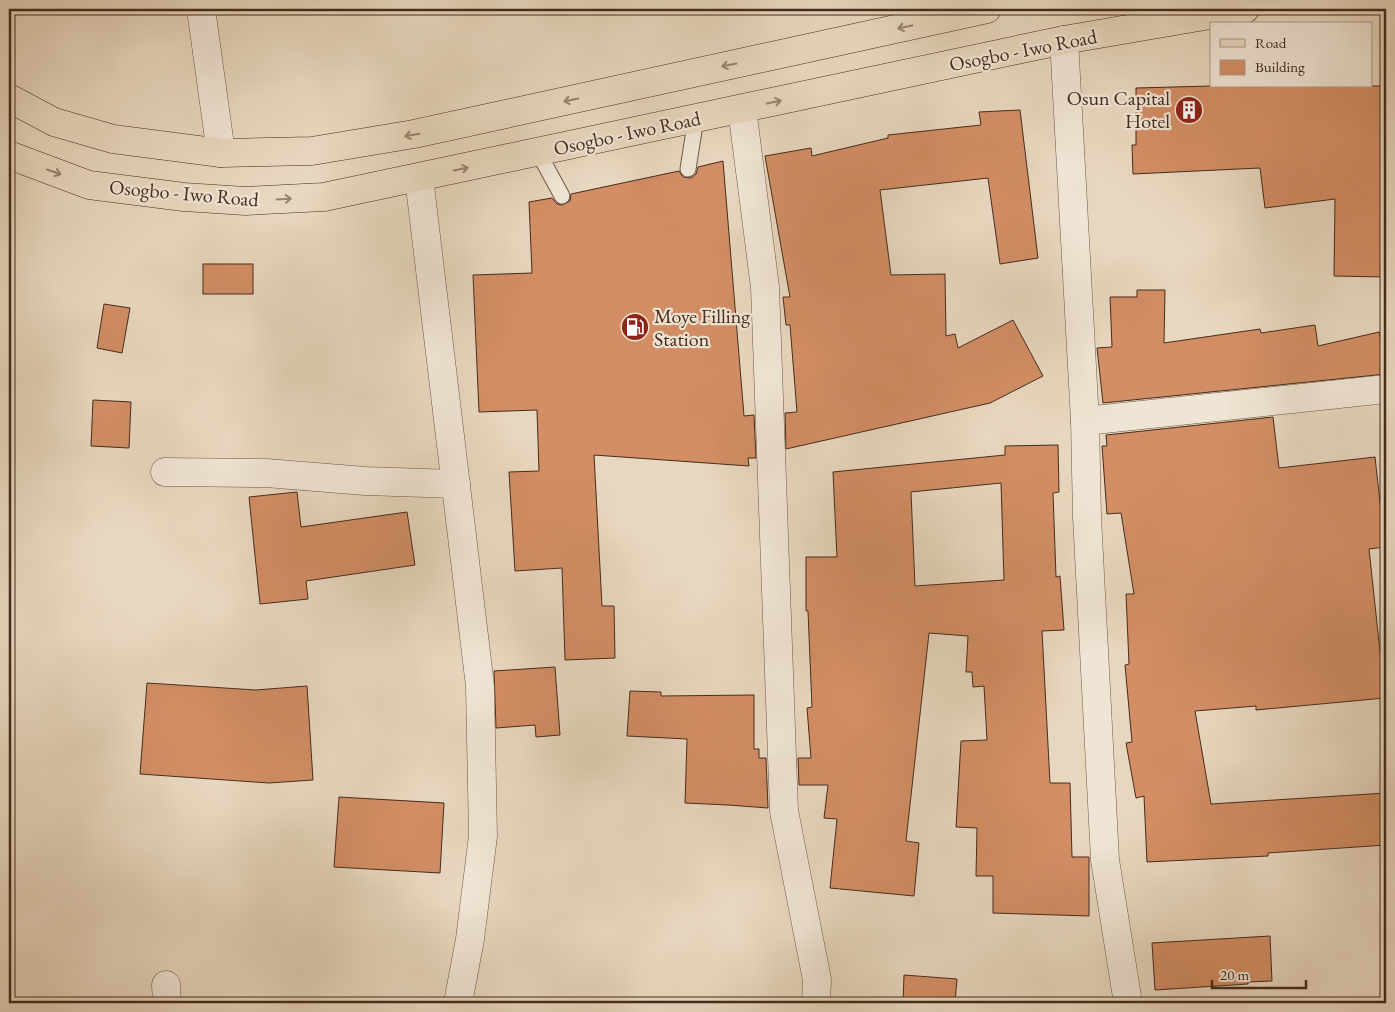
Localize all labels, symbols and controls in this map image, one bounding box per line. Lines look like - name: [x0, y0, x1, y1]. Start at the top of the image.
- legend: [1210, 22, 1372, 88]
- one-way arrow: [898, 23, 914, 32]
- street label: Osogbo - Iwo Road: [947, 23, 1100, 77]
- text: Road: [1255, 33, 1287, 52]
- text: Building: [1255, 57, 1305, 76]
- one-way arrow: [722, 61, 738, 70]
- place label: Osun Capital Hotel: [1067, 85, 1170, 134]
- building icon: Osun Capital Hotel: [1174, 95, 1204, 125]
- one-way arrow: [563, 96, 579, 105]
- one-way arrow: [765, 97, 781, 106]
- street label: Osogbo - Iwo Road: [551, 105, 704, 161]
- one-way arrow: [404, 130, 420, 140]
- one-way arrow: [452, 164, 468, 173]
- one-way arrow: [46, 168, 61, 177]
- street label: Osogbo - Iwo Road: [108, 174, 261, 213]
- one-way arrow: [275, 195, 291, 204]
- place label: Moye Filling Station: [654, 303, 750, 352]
- fuel station icon: Moye Filling Station: [620, 312, 650, 342]
- scale bar: [1212, 957, 1306, 989]
- text: 20 m: [1220, 965, 1249, 984]

